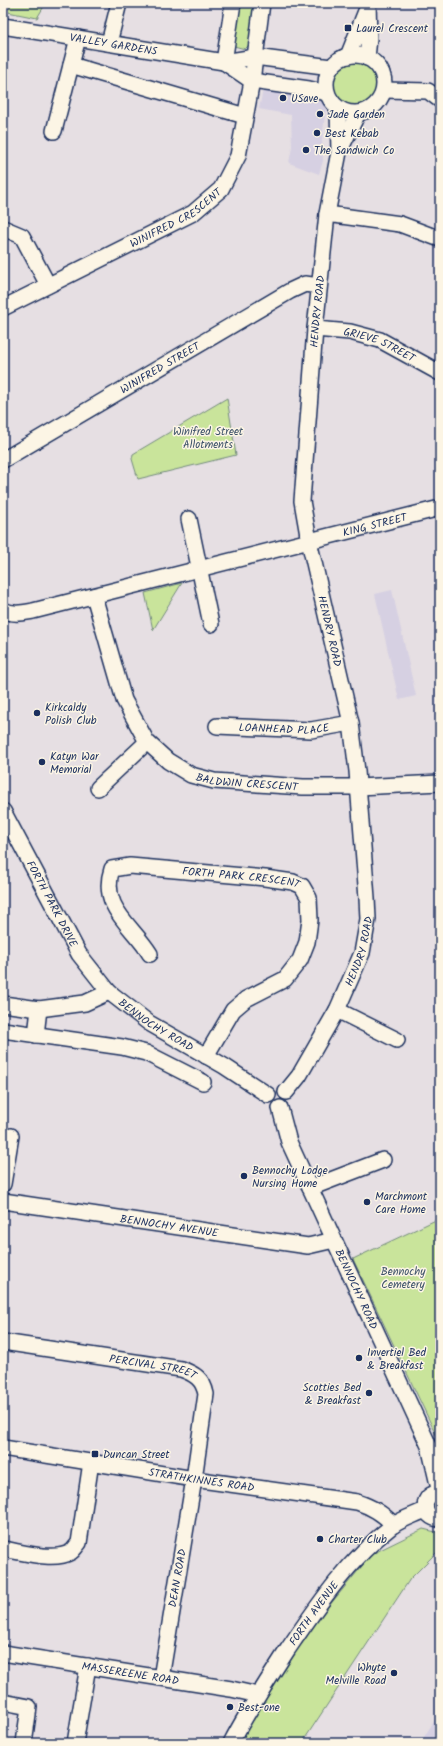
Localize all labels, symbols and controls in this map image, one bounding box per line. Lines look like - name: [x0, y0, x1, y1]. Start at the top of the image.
- place label: Laurel Crescent: [356, 20, 429, 38]
- marker: Laurel Crescent: [343, 23, 353, 33]
- street label: VALLEY GARDENS: [68, 29, 159, 61]
- place label: USave: [291, 90, 318, 108]
- marker: USave: [278, 93, 288, 103]
- place label: Jade Garden: [328, 106, 385, 124]
- marker: Jade Garden: [315, 109, 325, 119]
- place label: Best Kebab: [325, 125, 379, 143]
- marker: Best Kebab: [312, 128, 322, 138]
- place label: The Sandwich Co: [314, 142, 394, 160]
- marker: The Sandwich Co: [301, 145, 311, 155]
- street label: WINIFRED CRESCENT: [127, 183, 227, 253]
- street label: HENDRY ROAD: [306, 274, 331, 348]
- street label: GRIEVE STREET: [343, 323, 419, 368]
- street label: WINIFRED STREET: [117, 337, 205, 399]
- park label: Winifred Street Allotments: [173, 423, 244, 454]
- street label: KING STREET: [341, 508, 410, 542]
- street label: HENDRY ROAD: [312, 594, 346, 669]
- place label: Kirkcaldy Polish Club: [45, 699, 97, 730]
- marker: Kirkcaldy Polish Club: [32, 708, 42, 718]
- street label: LOANHEAD PLACE: [238, 719, 331, 740]
- place label: Katyn War Memorial: [50, 748, 100, 779]
- marker: Katyn War Memorial: [37, 757, 47, 767]
- street label: BALDWIN CRESCENT: [194, 769, 300, 797]
- street label: FORTH PARK DRIVE: [21, 858, 82, 951]
- street label: FORTH PARK CRESCENT: [181, 863, 304, 894]
- street label: HENDRY ROAD: [340, 915, 378, 989]
- street label: BENNOCHY ROAD: [114, 994, 197, 1057]
- place label: Bennochy Lodge Nursing Home: [252, 1162, 328, 1193]
- marker: Bennochy Lodge Nursing Home: [239, 1171, 249, 1181]
- place label: Marchmont Care Home: [375, 1188, 428, 1219]
- marker: Marchmont Care Home: [362, 1197, 372, 1207]
- street label: BENNOCHY AVENUE: [119, 1210, 220, 1243]
- street label: BENNOCHY ROAD: [329, 1246, 382, 1333]
- park label: Bennochy Cemetery: [381, 1263, 426, 1294]
- place label: Invertiel Bed & Breakfast: [367, 1344, 426, 1375]
- street label: PERCIVAL STREET: [108, 1350, 201, 1385]
- marker: Invertiel Bed & Breakfast: [354, 1353, 364, 1363]
- place label: Scotties Bed & Breakfast: [303, 1379, 362, 1410]
- marker: Scotties Bed & Breakfast: [364, 1388, 374, 1398]
- place label: Duncan Street: [103, 1446, 170, 1464]
- marker: Duncan Street: [90, 1449, 100, 1459]
- street label: STRATHKINNES ROAD: [147, 1464, 255, 1497]
- place label: Charter Club: [328, 1531, 387, 1549]
- marker: Charter Club: [315, 1534, 325, 1544]
- street label: DEAN ROAD: [164, 1548, 192, 1609]
- street label: FORTH AVENUE: [285, 1577, 344, 1650]
- street label: MASSEREENE ROAD: [80, 1658, 180, 1691]
- place label: Whyte Melville Road: [326, 1659, 387, 1690]
- marker: Whyte Melville Road: [389, 1668, 399, 1678]
- place label: Best-one: [238, 1699, 280, 1717]
- marker: Best-one: [225, 1702, 235, 1712]

